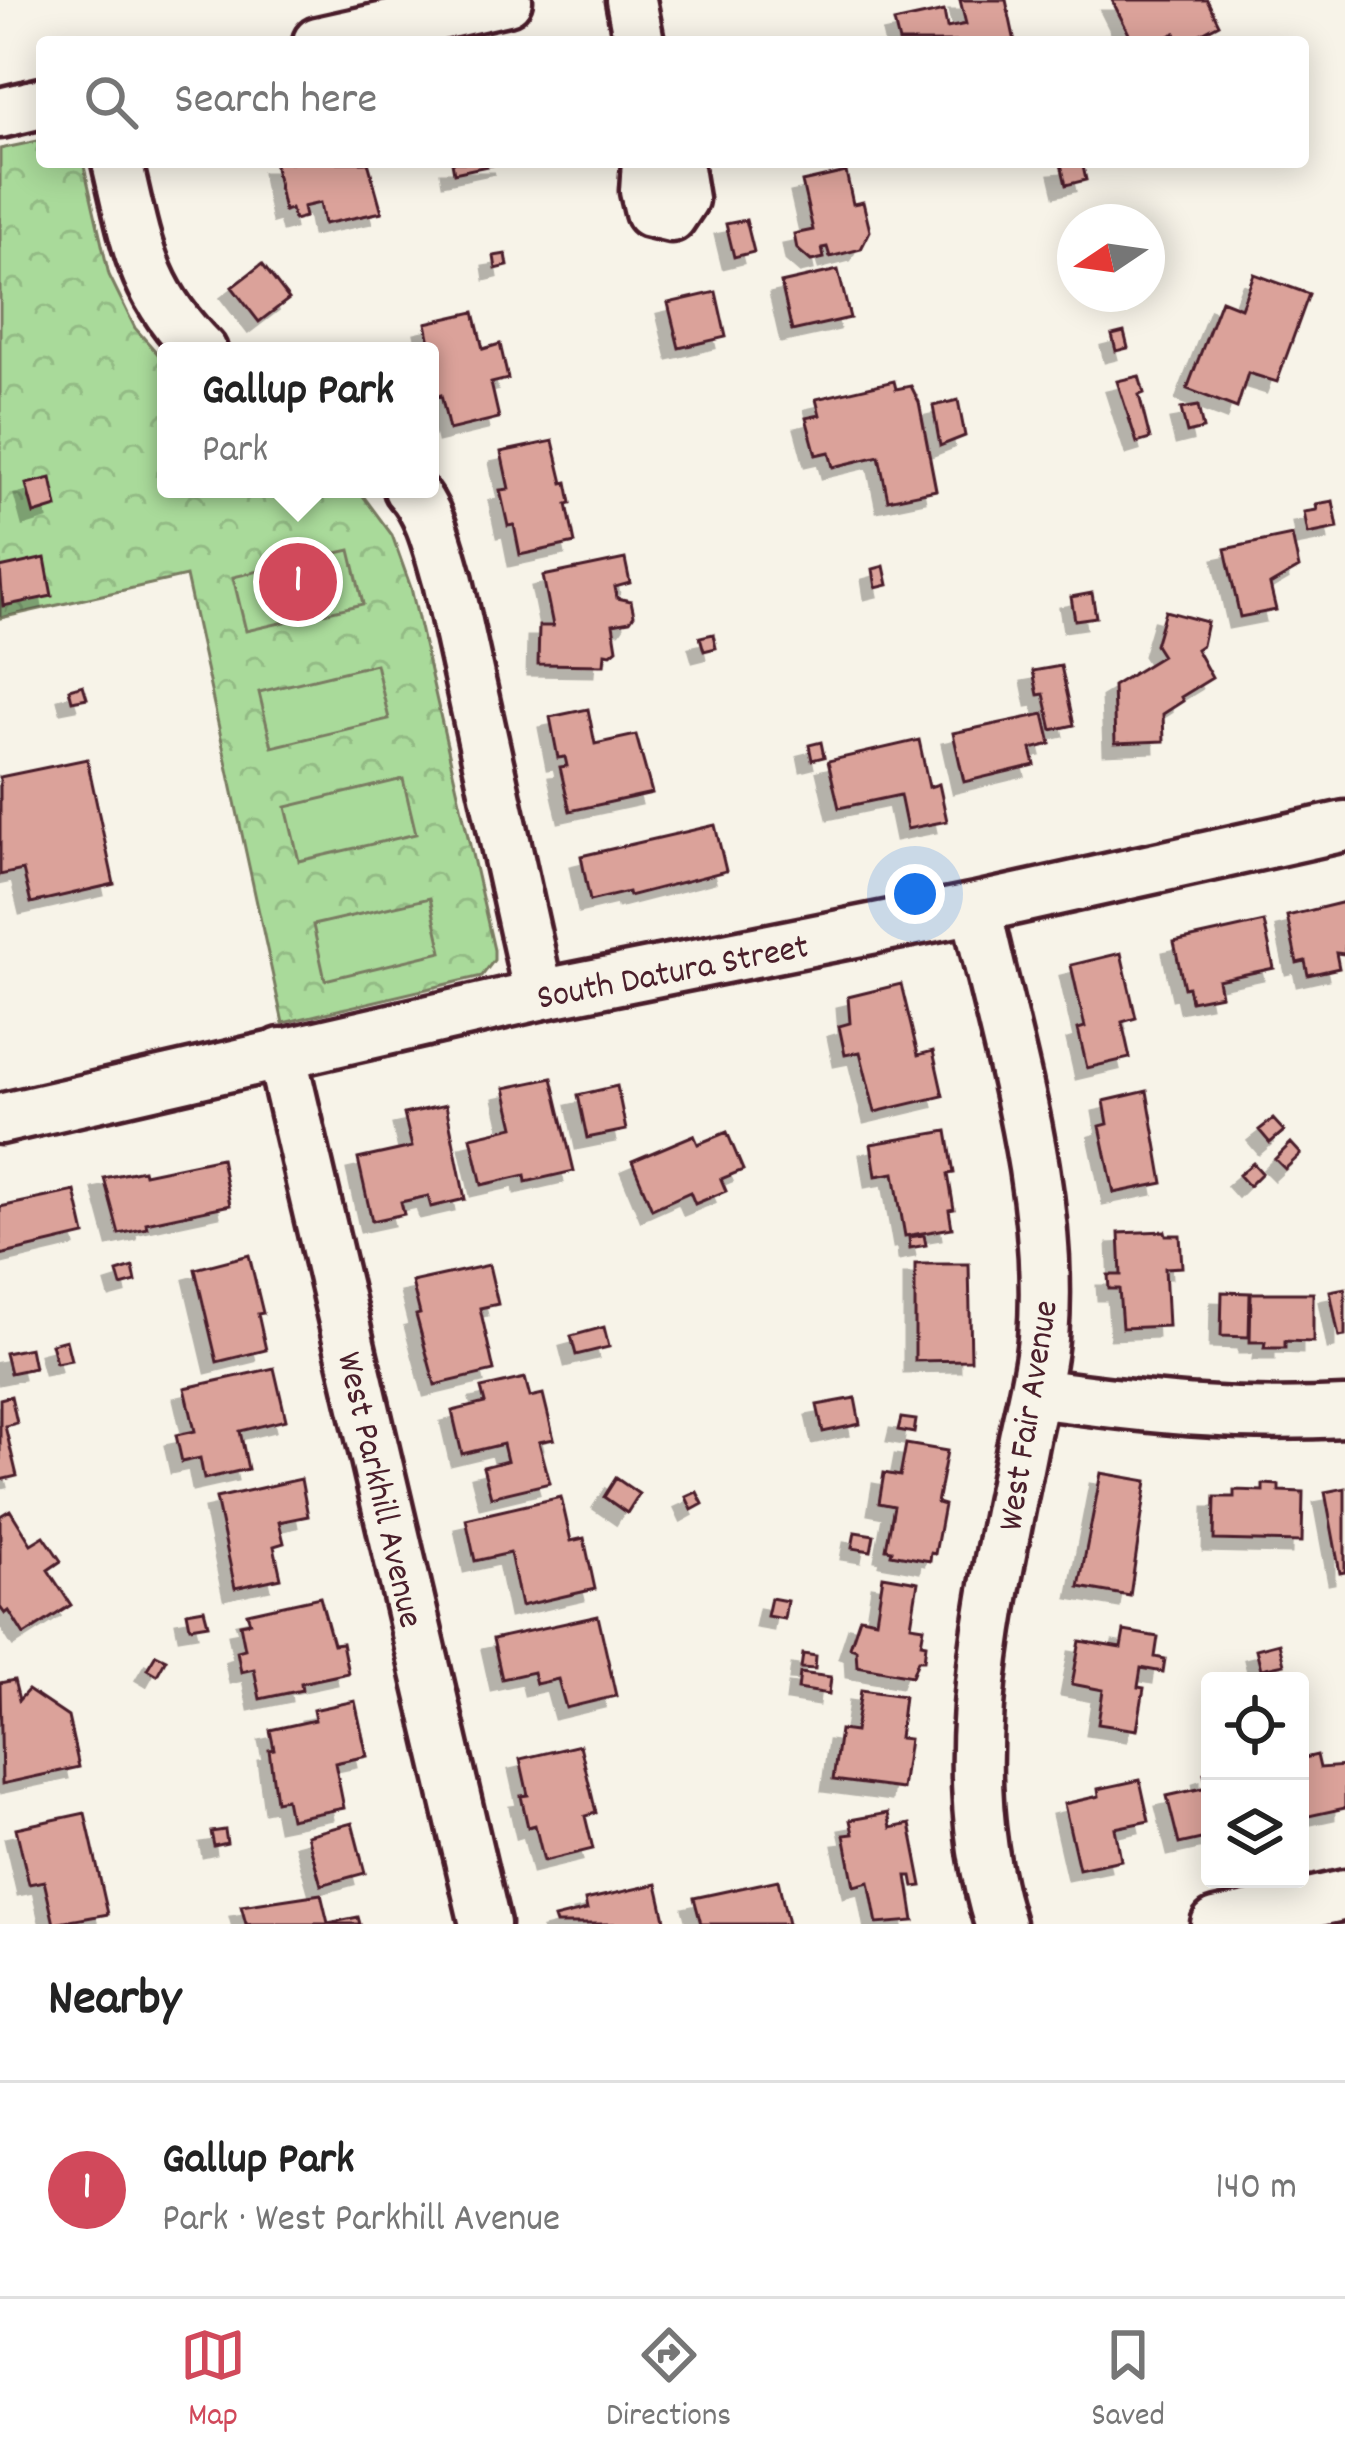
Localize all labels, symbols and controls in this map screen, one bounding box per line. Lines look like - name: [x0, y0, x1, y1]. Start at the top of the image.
- search box: [36, 36, 1309, 168]
- icon: search: [78, 69, 144, 135]
- text: Search here: [174, 70, 377, 134]
- north arrow: [1057, 204, 1165, 312]
- popup: [157, 342, 439, 498]
- text: Gallup Park: [202, 361, 394, 425]
- text: Park: [202, 425, 268, 480]
- pin: 1: [259, 537, 337, 627]
- your location: [885, 864, 945, 924]
- street label: South Datura Street: [533, 923, 813, 1027]
- street label: West Fair Avenue: [987, 1297, 1075, 1535]
- street label: West Parkhill Avenue: [320, 1347, 434, 1633]
- map controls: [1201, 1672, 1309, 1888]
- button: locate: [1201, 1672, 1309, 1780]
- button: layers: [1201, 1780, 1309, 1888]
- text: Nearby: [48, 1966, 181, 2038]
- text: Gallup Park: [162, 2130, 354, 2194]
- text: 1: [83, 2162, 91, 2217]
- text: 140 m: [1215, 2162, 1297, 2217]
- text: Park · West Parkhill Avenue: [162, 2194, 560, 2249]
- tab: Map: [180, 2322, 246, 2441]
- tab: Directions: [606, 2322, 731, 2441]
- tab: Saved: [1091, 2322, 1165, 2441]

